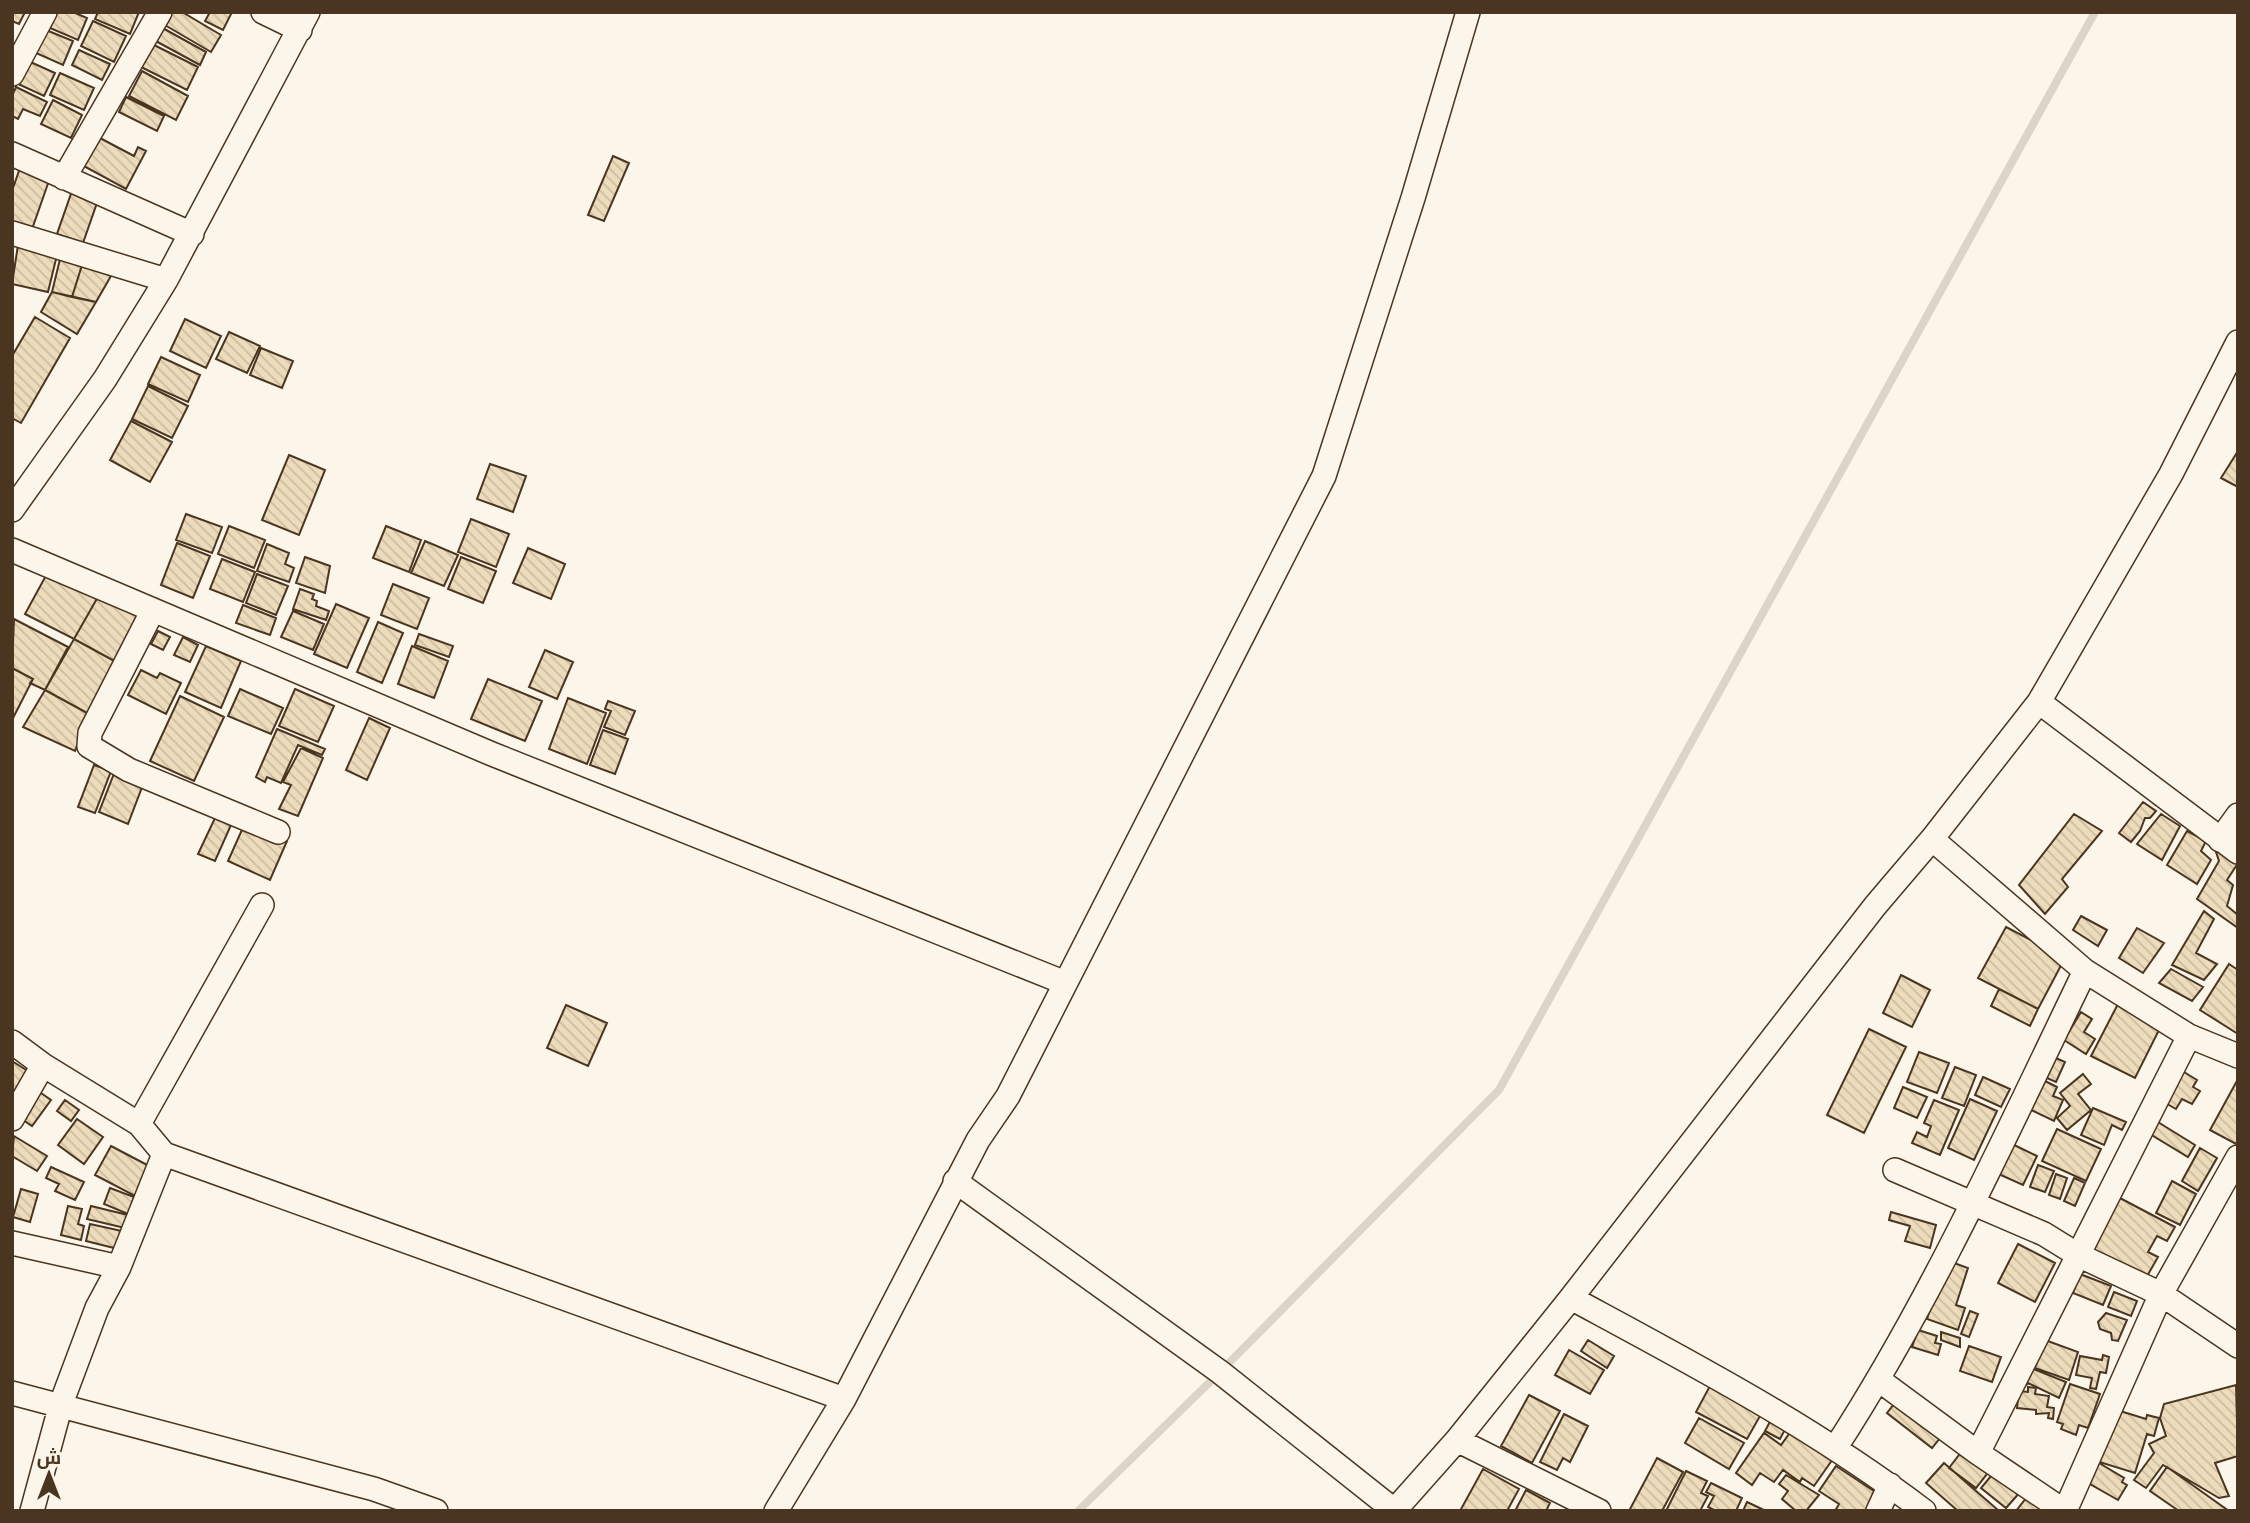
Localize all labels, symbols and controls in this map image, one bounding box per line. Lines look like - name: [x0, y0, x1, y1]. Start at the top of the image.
- north arrow: [14, 1439, 84, 1509]
- text: ش: [37, 1446, 61, 1469]

